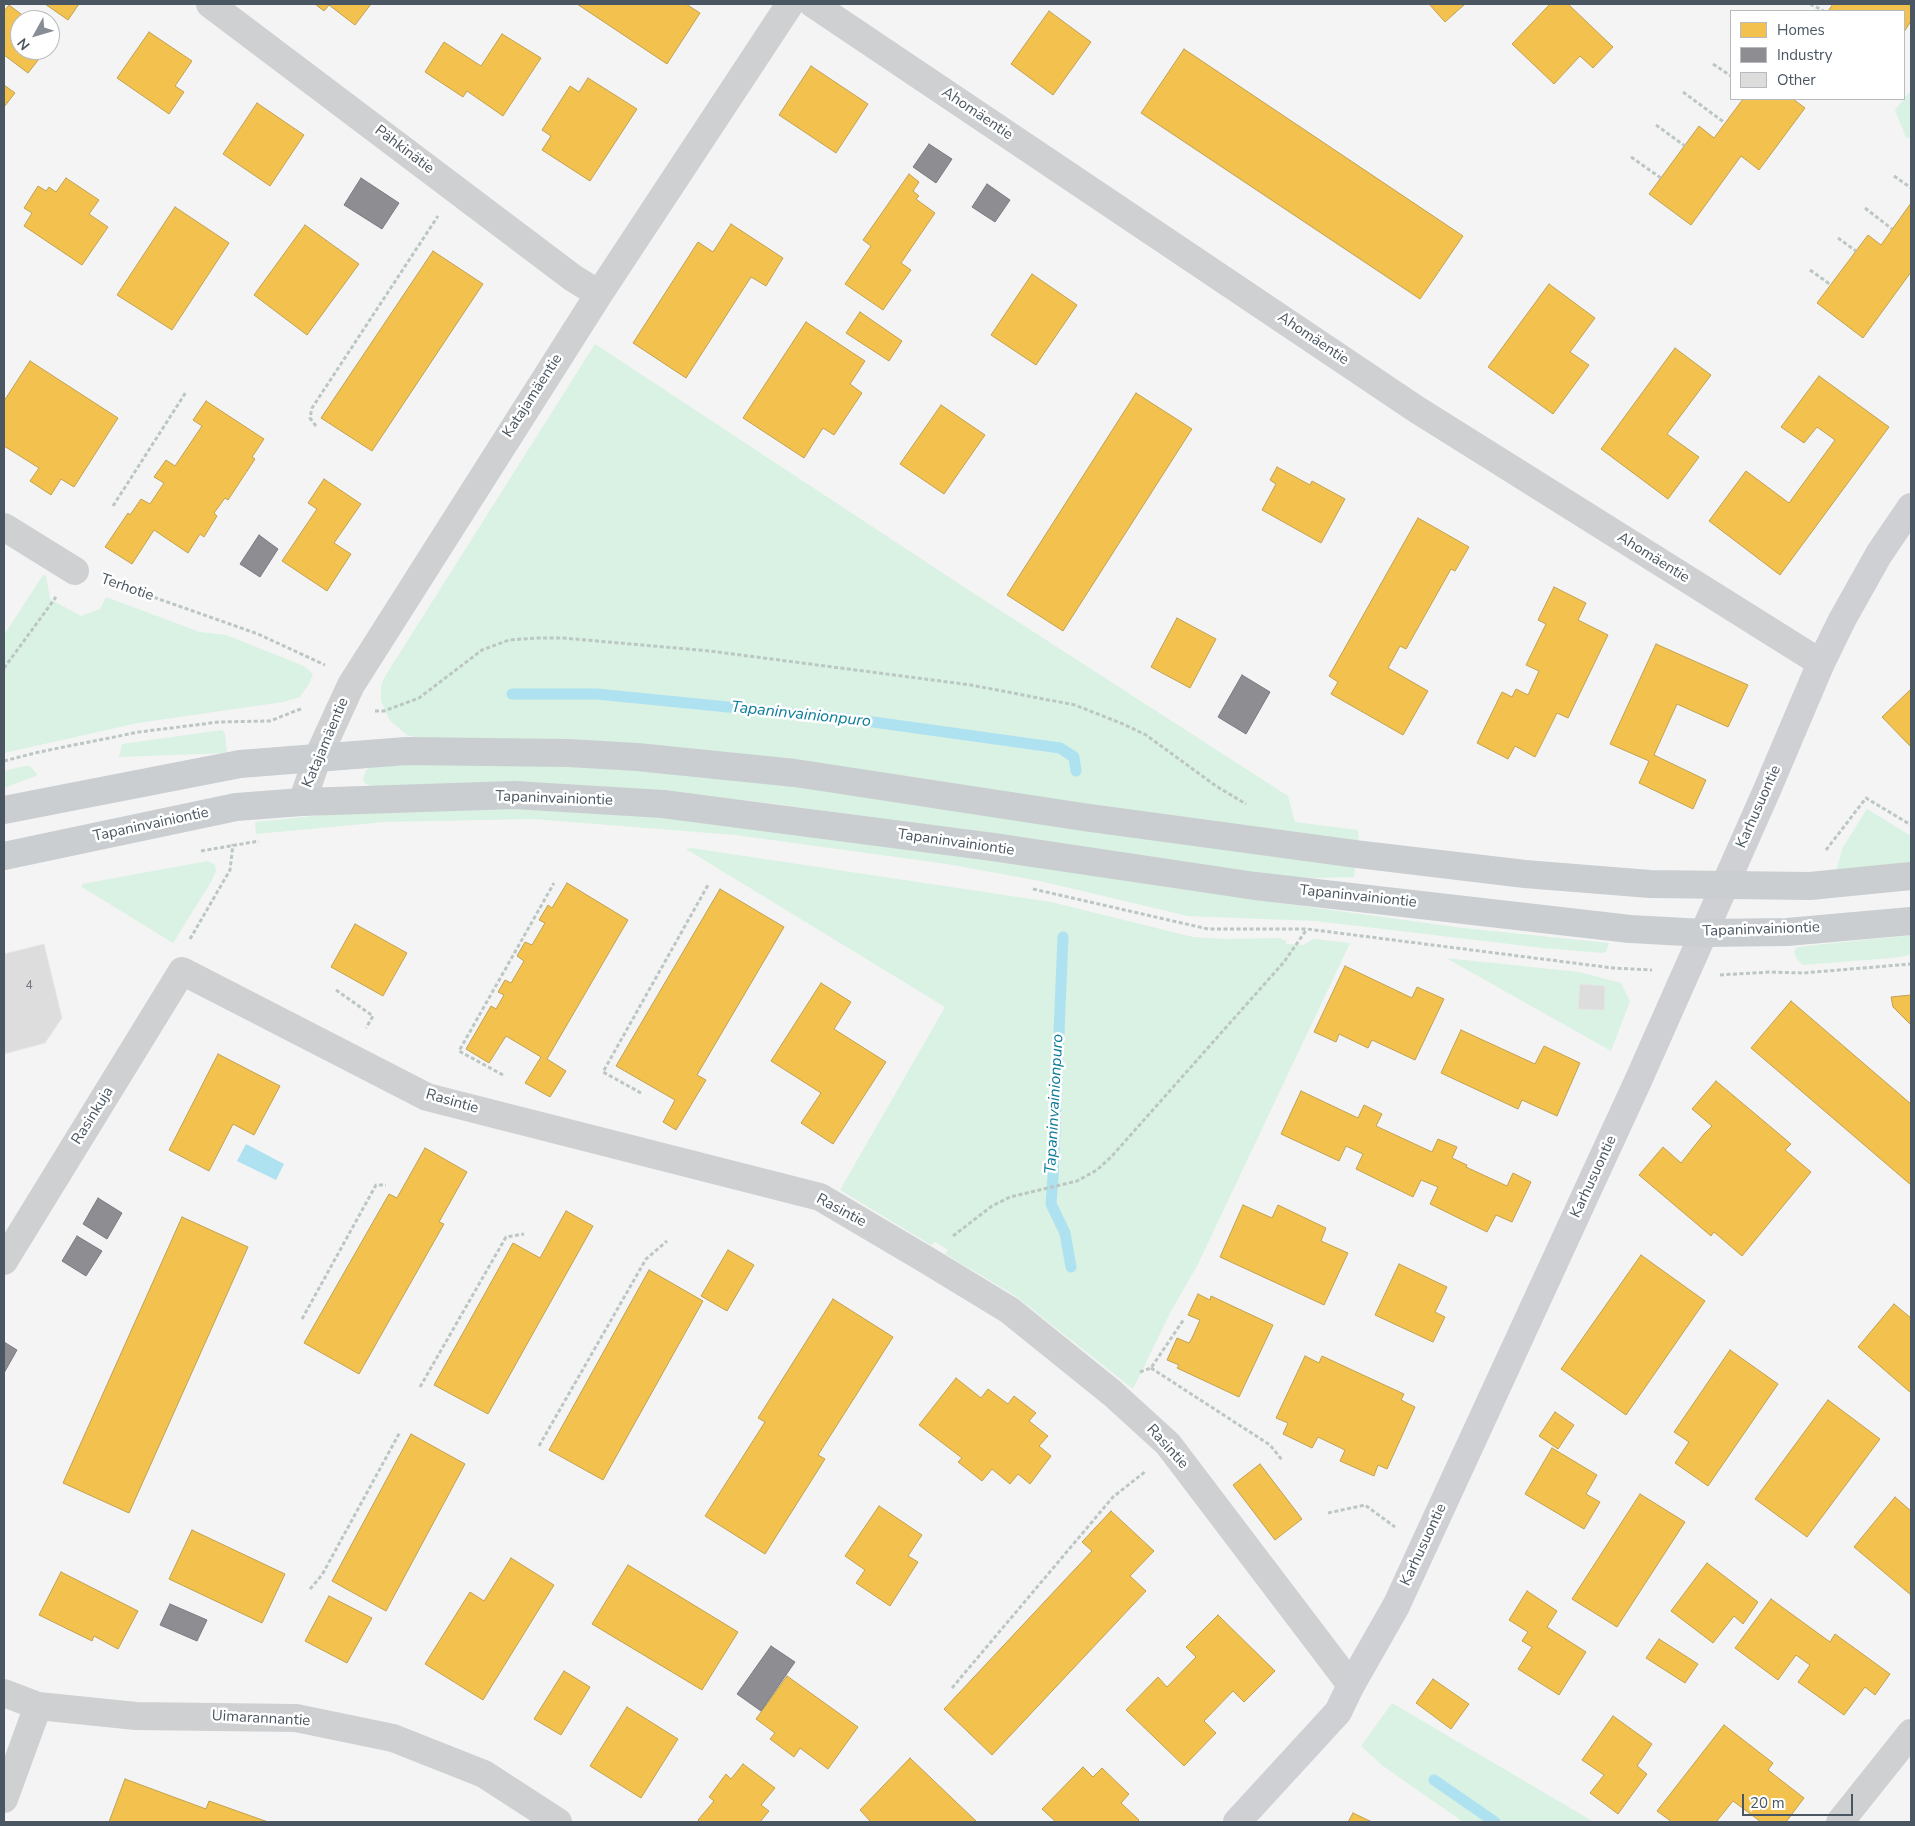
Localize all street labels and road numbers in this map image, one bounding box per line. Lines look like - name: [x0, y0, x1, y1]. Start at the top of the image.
- street label: Ahomäentie: [938, 84, 1016, 144]
- street label: Pähkinätie: [371, 122, 437, 178]
- street label: Ahomäentie: [1274, 309, 1352, 369]
- street label: Katajamäentie: [499, 351, 567, 441]
- street label: Ahomäentie: [1614, 529, 1692, 587]
- street label: Terhotie: [98, 571, 156, 605]
- street label: Katajamäentie: [299, 695, 353, 791]
- street label: Karhusuontie: [1733, 763, 1785, 851]
- street label: Tapaninvainiontie: [495, 788, 613, 810]
- street label: Tapaninvainiontie: [92, 804, 210, 846]
- street label: Tapaninvainiontie: [897, 826, 1015, 860]
- street label: Tapaninvainiontie: [1299, 882, 1417, 912]
- street label: Tapaninvainiontie: [1702, 919, 1820, 941]
- street label: Rasinkuja: [68, 1084, 118, 1148]
- street label: Rasintie: [424, 1086, 480, 1118]
- street label: Karhusuontie: [1567, 1133, 1621, 1221]
- street label: Rasintie: [813, 1190, 869, 1232]
- street label: Rasintie: [1142, 1421, 1192, 1473]
- street label: Karhusuontie: [1397, 1501, 1451, 1589]
- street label: Uimarannantie: [211, 1707, 311, 1731]

